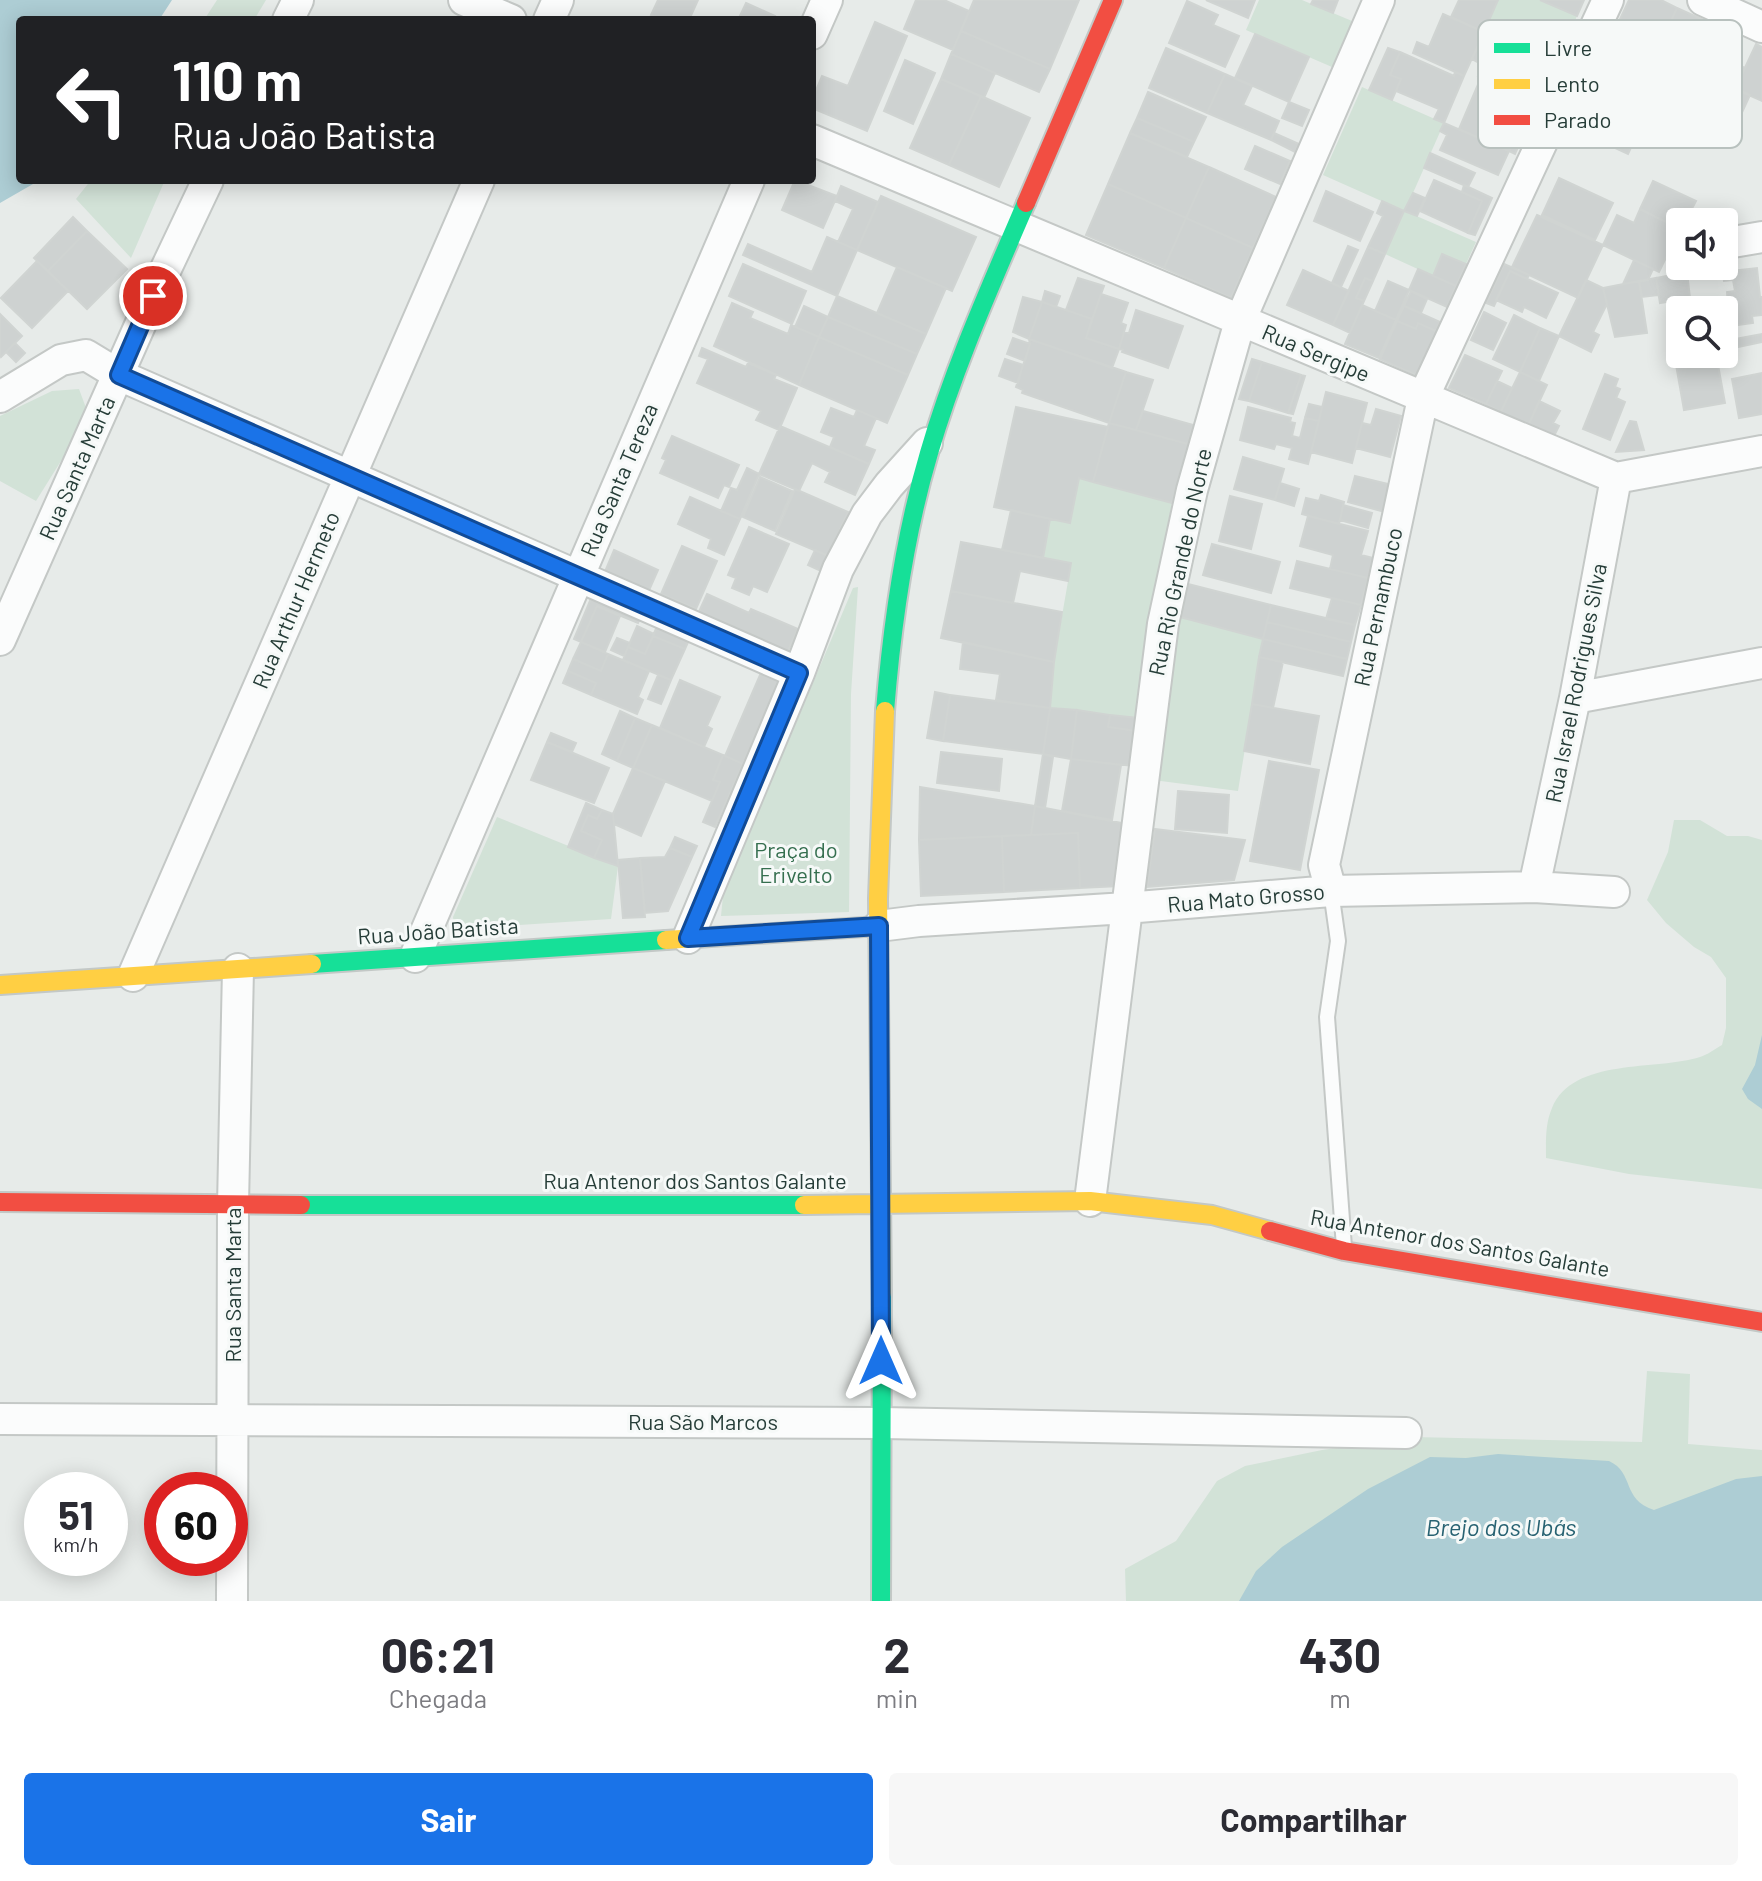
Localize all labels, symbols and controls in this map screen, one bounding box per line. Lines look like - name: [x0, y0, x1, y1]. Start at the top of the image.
- legend: [1478, 20, 1742, 148]
- text: Livre: [1544, 34, 1592, 60]
- text: 110 m: [172, 45, 302, 112]
- icon: left: [40, 48, 144, 152]
- text: Lento: [1544, 70, 1600, 96]
- text: Parado: [1544, 106, 1611, 132]
- text: Rua João Batista: [172, 113, 436, 156]
- map controls: [1666, 208, 1738, 368]
- button: sound: [1666, 208, 1738, 280]
- pin: [119, 262, 187, 330]
- icon: arrive: [131, 274, 175, 318]
- button: search: [1666, 296, 1738, 368]
- street label: Rua Sergipe: [1259, 318, 1374, 386]
- street label: Rua Santa Marta: [33, 392, 119, 544]
- street label: Rua Santa Tereza: [574, 399, 662, 560]
- street label: Rua Rio Grande do Norte: [1142, 446, 1216, 678]
- street label: Rua Arthur Hermeto: [246, 507, 344, 692]
- street label: Rua Pernambuco: [1347, 525, 1407, 689]
- street label: Rua Israel Rodrigues Silva: [1539, 561, 1611, 805]
- park label: Praça do Erivelto: [754, 836, 838, 887]
- street label: Rua Mato Grosso: [1166, 877, 1326, 917]
- street label: Rua João Batista: [357, 911, 519, 949]
- street label: Rua Antenor dos Santos Galante: [543, 1167, 847, 1193]
- street label: Rua Antenor dos Santos Galante: [1309, 1203, 1612, 1281]
- street label: Rua Santa Marta: [219, 1208, 245, 1363]
- position arrow: [839, 1319, 923, 1403]
- street label: Rua São Marcos: [628, 1408, 778, 1434]
- speed limit sign: 60: [144, 1472, 248, 1576]
- text: 51: [58, 1490, 94, 1538]
- water label: Brejo dos Ubás: [1426, 1512, 1576, 1541]
- text: km/h: [53, 1532, 99, 1556]
- text: 06:21: [381, 1625, 495, 1683]
- text: 2: [883, 1625, 910, 1683]
- text: 430: [1299, 1625, 1381, 1683]
- text: Chegada: [389, 1682, 487, 1713]
- text: min: [876, 1682, 918, 1713]
- text: m: [1329, 1682, 1351, 1713]
- button: Sair: [24, 1773, 873, 1865]
- button: Compartilhar: [889, 1773, 1738, 1865]

